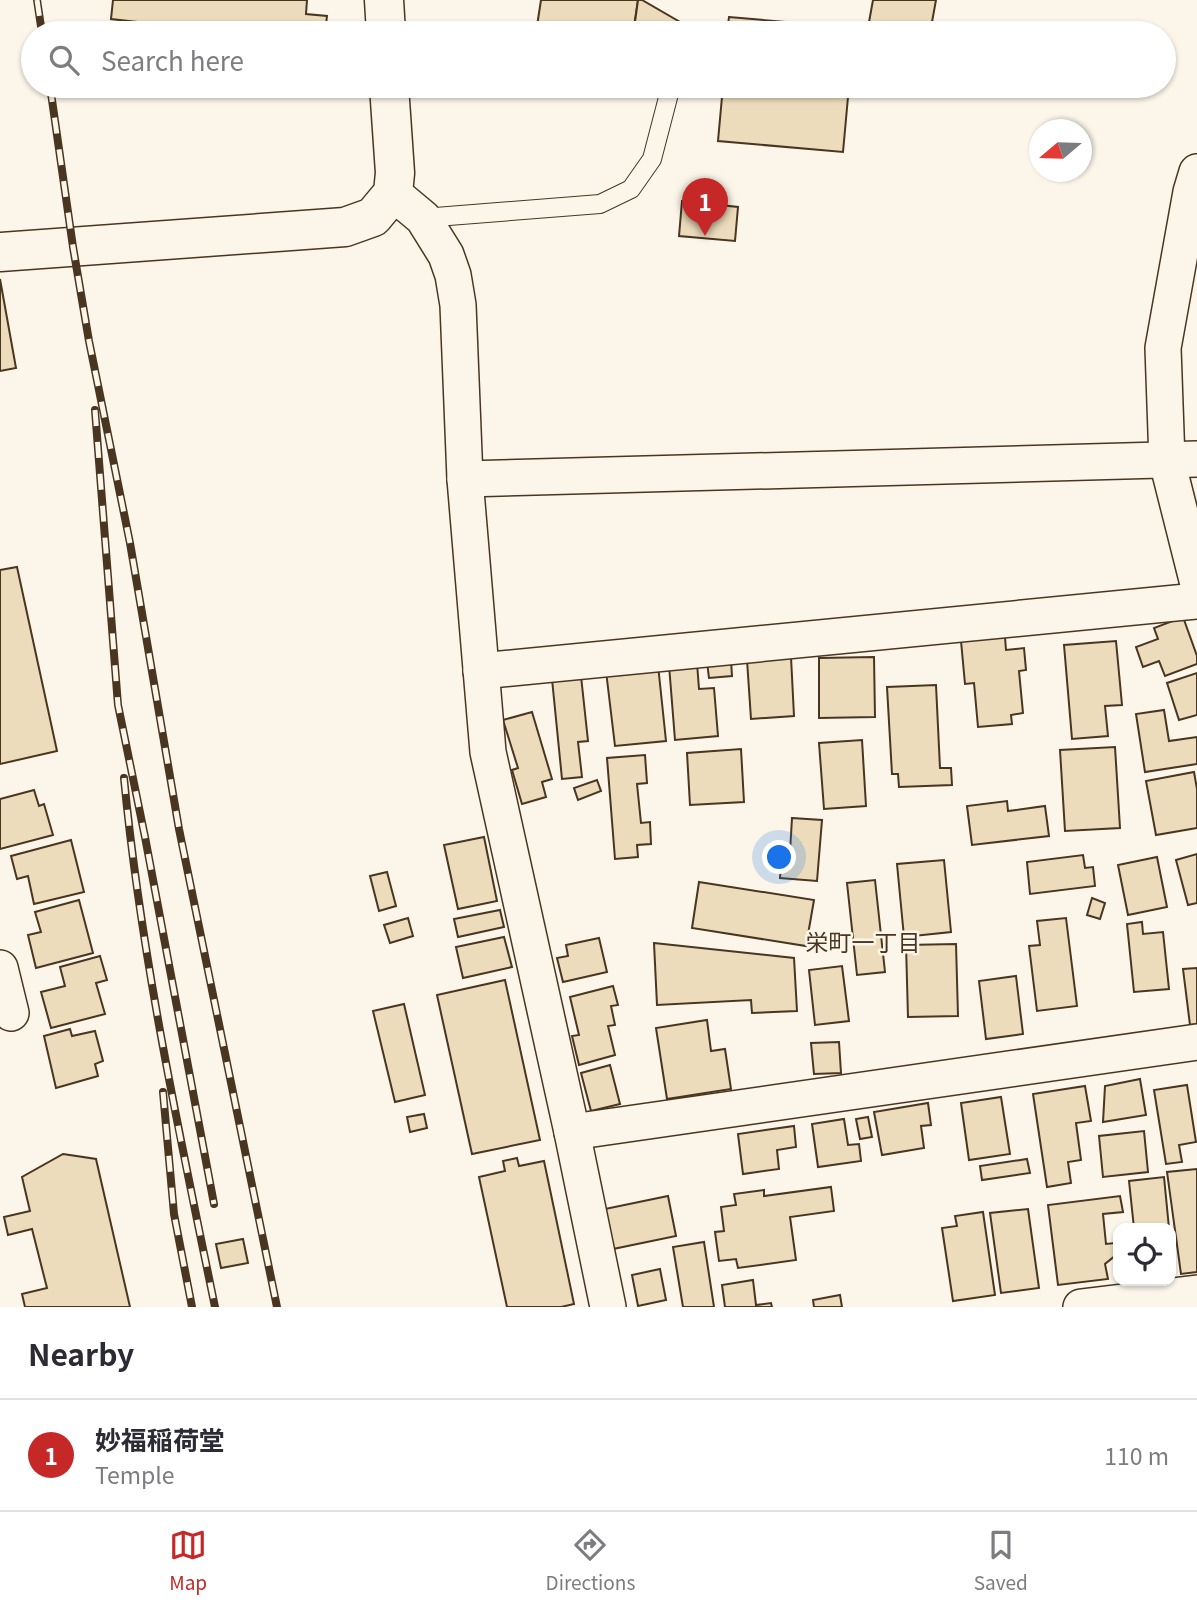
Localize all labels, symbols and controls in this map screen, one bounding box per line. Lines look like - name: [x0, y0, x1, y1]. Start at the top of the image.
- search box: [21, 21, 1176, 98]
- icon: search: [45, 41, 83, 79]
- text: Search here: [101, 41, 244, 78]
- north arrow: [1029, 119, 1092, 182]
- pin: 1: [682, 178, 728, 236]
- your location: [762, 840, 796, 874]
- district label: 栄町一丁目: [806, 924, 921, 958]
- map controls: [1113, 1223, 1176, 1286]
- button: locate: [1113, 1223, 1176, 1286]
- text: Nearby: [28, 1331, 134, 1375]
- text: 妙福稲荷堂: [95, 1420, 225, 1457]
- text: 1: [44, 1438, 58, 1472]
- text: 110 m: [1104, 1438, 1169, 1472]
- text: Temple: [95, 1457, 175, 1491]
- tab: Map: [169, 1526, 207, 1595]
- tab: Directions: [546, 1526, 635, 1595]
- tab: Saved: [974, 1526, 1028, 1595]

